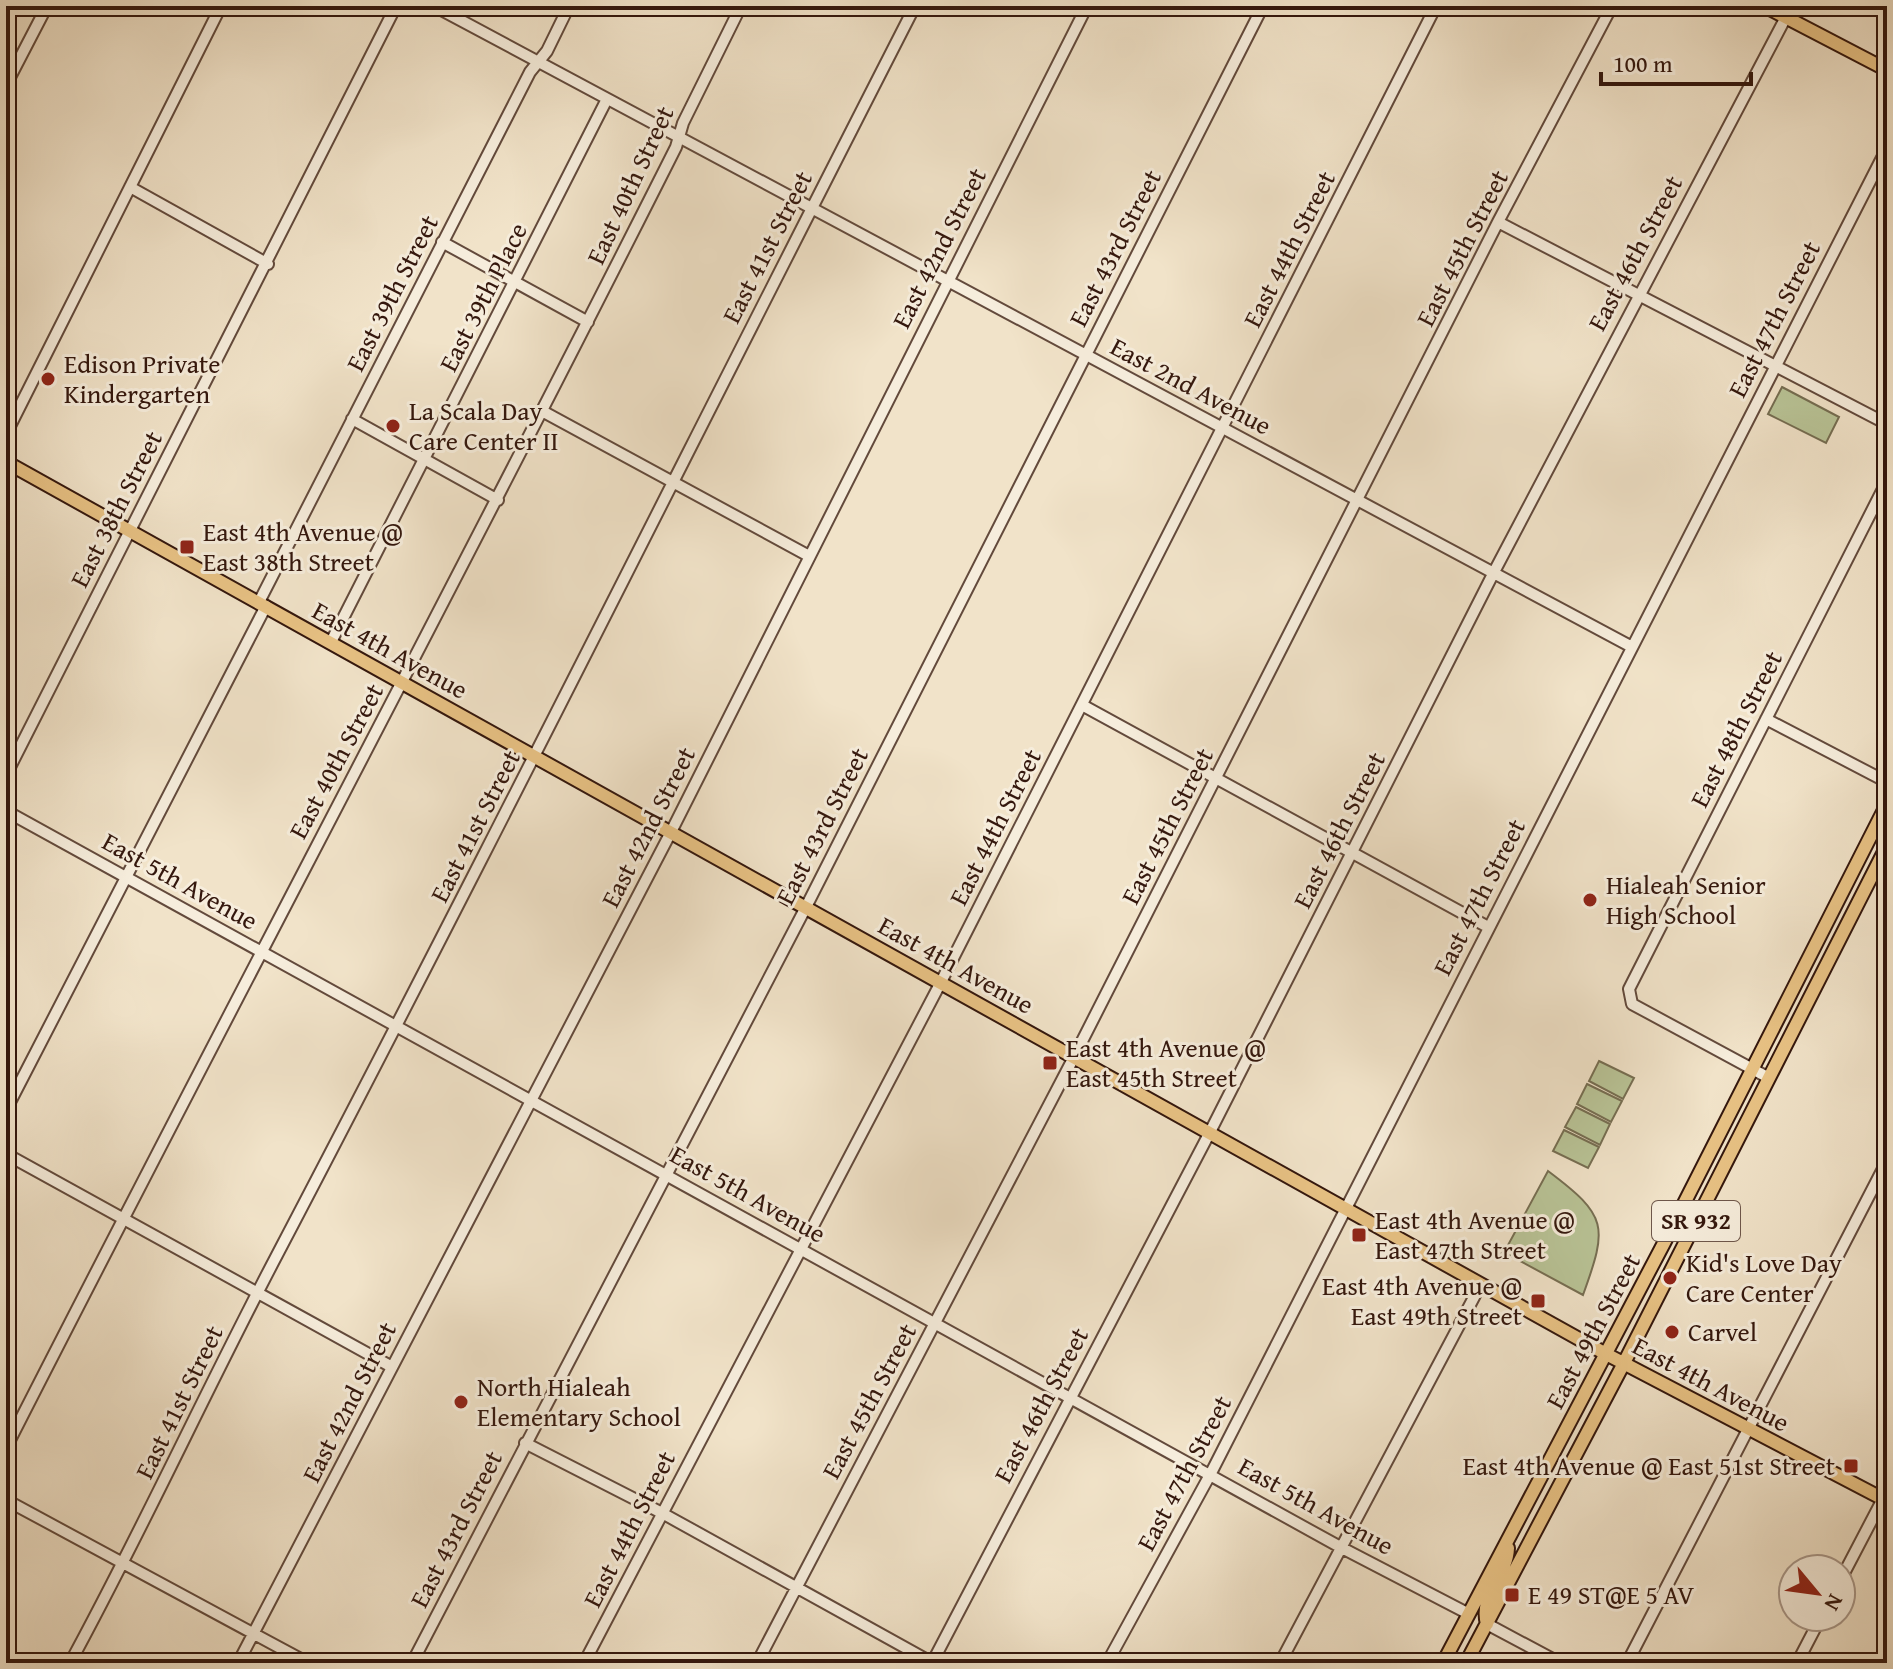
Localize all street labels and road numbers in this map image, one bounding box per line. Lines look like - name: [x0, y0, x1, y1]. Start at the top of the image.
- street label: East 40th Street: [576, 99, 683, 271]
- street label: East 42nd Street: [881, 161, 996, 335]
- street label: East 43rd Street: [1058, 162, 1171, 333]
- street label: East 45th Street: [1405, 163, 1518, 333]
- street label: East 41st Street: [711, 164, 822, 330]
- street label: East 44th Street: [1232, 164, 1345, 334]
- street label: East 46th Street: [1577, 168, 1692, 337]
- street label: East 39th Street: [335, 208, 448, 378]
- street label: East 39th Place: [428, 216, 537, 378]
- street label: East 47th Street: [1717, 234, 1830, 404]
- street label: East 2nd Avenue: [1104, 327, 1279, 444]
- street label: East 38th Street: [59, 424, 172, 594]
- street label: East 4th Avenue: [305, 591, 475, 708]
- street label: East 48th Street: [1679, 644, 1792, 814]
- street label: East 40th Street: [278, 676, 393, 845]
- street label: East 42nd Street: [590, 740, 705, 914]
- street label: East 43rd Street: [765, 740, 878, 911]
- street label: East 45th Street: [1110, 741, 1223, 911]
- street label: East 44th Street: [938, 742, 1051, 912]
- street label: East 41st Street: [419, 743, 530, 909]
- street label: East 46th Street: [1282, 745, 1395, 915]
- street label: East 47th Street: [1422, 812, 1535, 982]
- street label: East 5th Avenue: [95, 822, 265, 939]
- street label: East 4th Avenue: [871, 906, 1041, 1023]
- street label: East 5th Avenue: [663, 1135, 833, 1252]
- road number: SR 932: [1652, 1201, 1740, 1241]
- street label: East 49th Street: [1535, 1246, 1650, 1415]
- street label: East 42nd Street: [291, 1315, 406, 1489]
- street label: East 45th Street: [811, 1316, 926, 1485]
- street label: East 41st Street: [124, 1318, 233, 1485]
- street label: East 46th Street: [983, 1320, 1098, 1489]
- street label: East 4th Avenue: [1626, 1326, 1797, 1441]
- street label: East 47th Street: [1126, 1388, 1241, 1557]
- street label: East 43rd Street: [399, 1443, 512, 1614]
- street label: East 44th Street: [572, 1444, 685, 1614]
- street label: East 5th Avenue: [1231, 1447, 1401, 1564]

